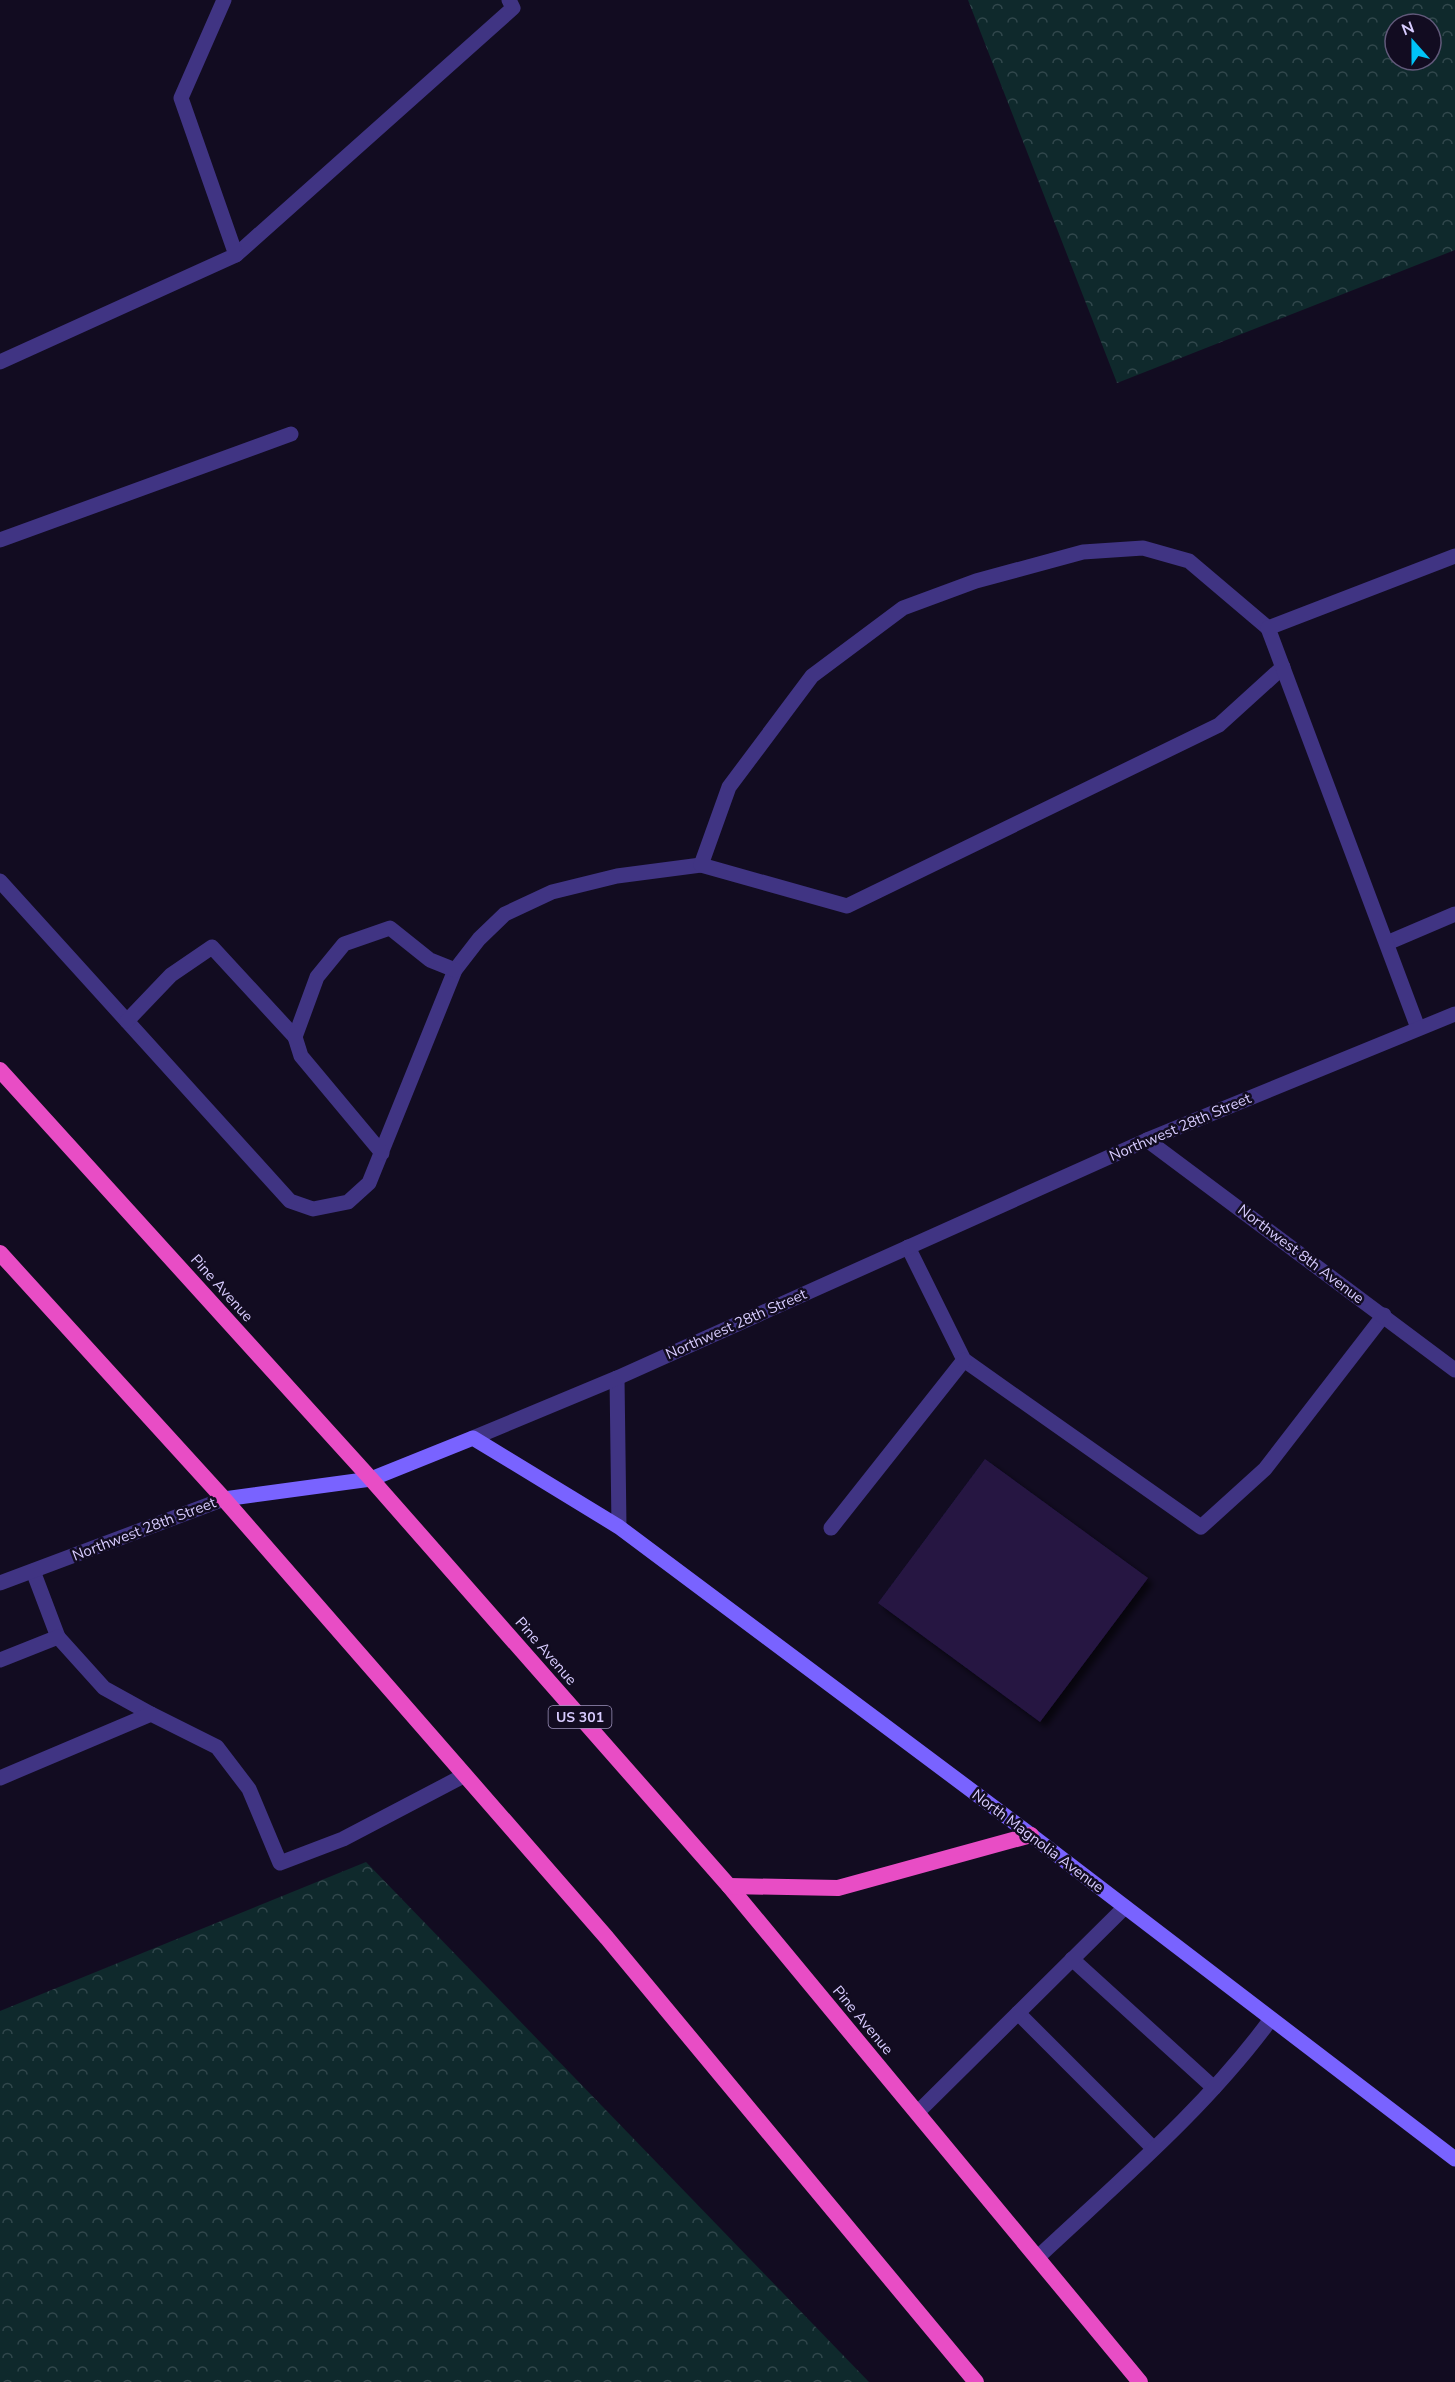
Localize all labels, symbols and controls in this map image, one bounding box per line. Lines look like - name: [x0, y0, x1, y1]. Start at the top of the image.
- north arrow: [1383, 12, 1443, 72]
- text: N: [1398, 17, 1418, 41]
- street label: Northwest 28th Street: [1106, 1088, 1255, 1166]
- street label: Northwest 8th Avenue: [1234, 1200, 1368, 1308]
- street label: Pine Avenue: [186, 1250, 258, 1326]
- street label: Northwest 28th Street: [662, 1284, 810, 1364]
- street label: Northwest 28th Street: [69, 1492, 219, 1566]
- street label: Pine Avenue: [511, 1613, 581, 1689]
- road number: US 301: [548, 1706, 612, 1728]
- street label: North Magnolia Avenue: [968, 1785, 1108, 1897]
- street label: Pine Avenue: [828, 1981, 898, 2059]

